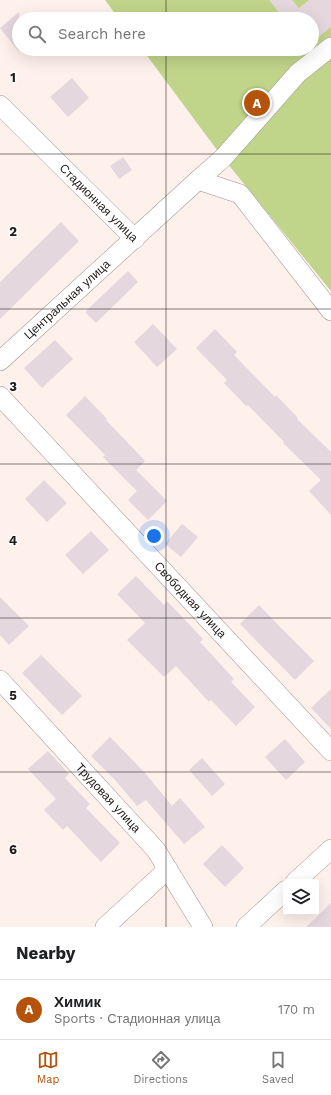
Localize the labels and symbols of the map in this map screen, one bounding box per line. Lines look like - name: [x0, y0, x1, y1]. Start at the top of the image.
- text: 1: [10, 70, 16, 85]
- pin: A: [244, 88, 270, 118]
- street label: Стадионная улица: [57, 161, 141, 245]
- text: 2: [9, 224, 17, 239]
- street label: Центральная улица: [21, 257, 113, 342]
- text: 3: [9, 379, 17, 394]
- your location: [144, 526, 164, 546]
- text: 4: [9, 533, 18, 548]
- street label: Свободная улица: [151, 559, 229, 641]
- text: 5: [9, 688, 17, 703]
- street label: Трудовая улица: [73, 760, 144, 836]
- text: 6: [9, 842, 17, 857]

